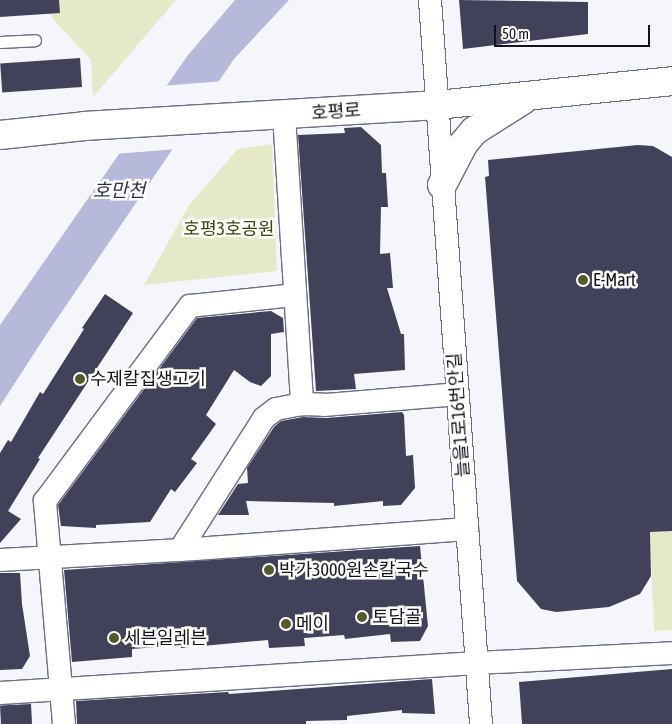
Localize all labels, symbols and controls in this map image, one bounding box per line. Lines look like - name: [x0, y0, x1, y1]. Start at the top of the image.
- scale bar: [497, 15, 653, 47]
- text: 50 m: [502, 25, 529, 42]
- street label: 호평로: [310, 99, 362, 125]
- water label: 호만천: [93, 180, 145, 202]
- park label: 호평3호공원: [183, 218, 275, 240]
- place label: E-Mart: [593, 269, 636, 291]
- marker: E-Mart: [577, 274, 589, 286]
- street label: 늘을1로16번안길: [444, 352, 474, 478]
- place label: 수제칼집생고기: [90, 368, 206, 390]
- marker: 수제칼집생고기: [74, 373, 86, 385]
- place label: 박가3000원손칼국수: [279, 559, 429, 581]
- marker: 박가3000원손칼국수: [263, 564, 275, 576]
- place label: 토담골: [372, 606, 422, 628]
- marker: 토담골: [356, 611, 368, 623]
- place label: 메이: [296, 613, 329, 635]
- marker: 메이: [280, 618, 292, 630]
- place label: 세븐일레븐: [124, 627, 207, 649]
- marker: 세븐일레븐: [108, 632, 120, 644]

